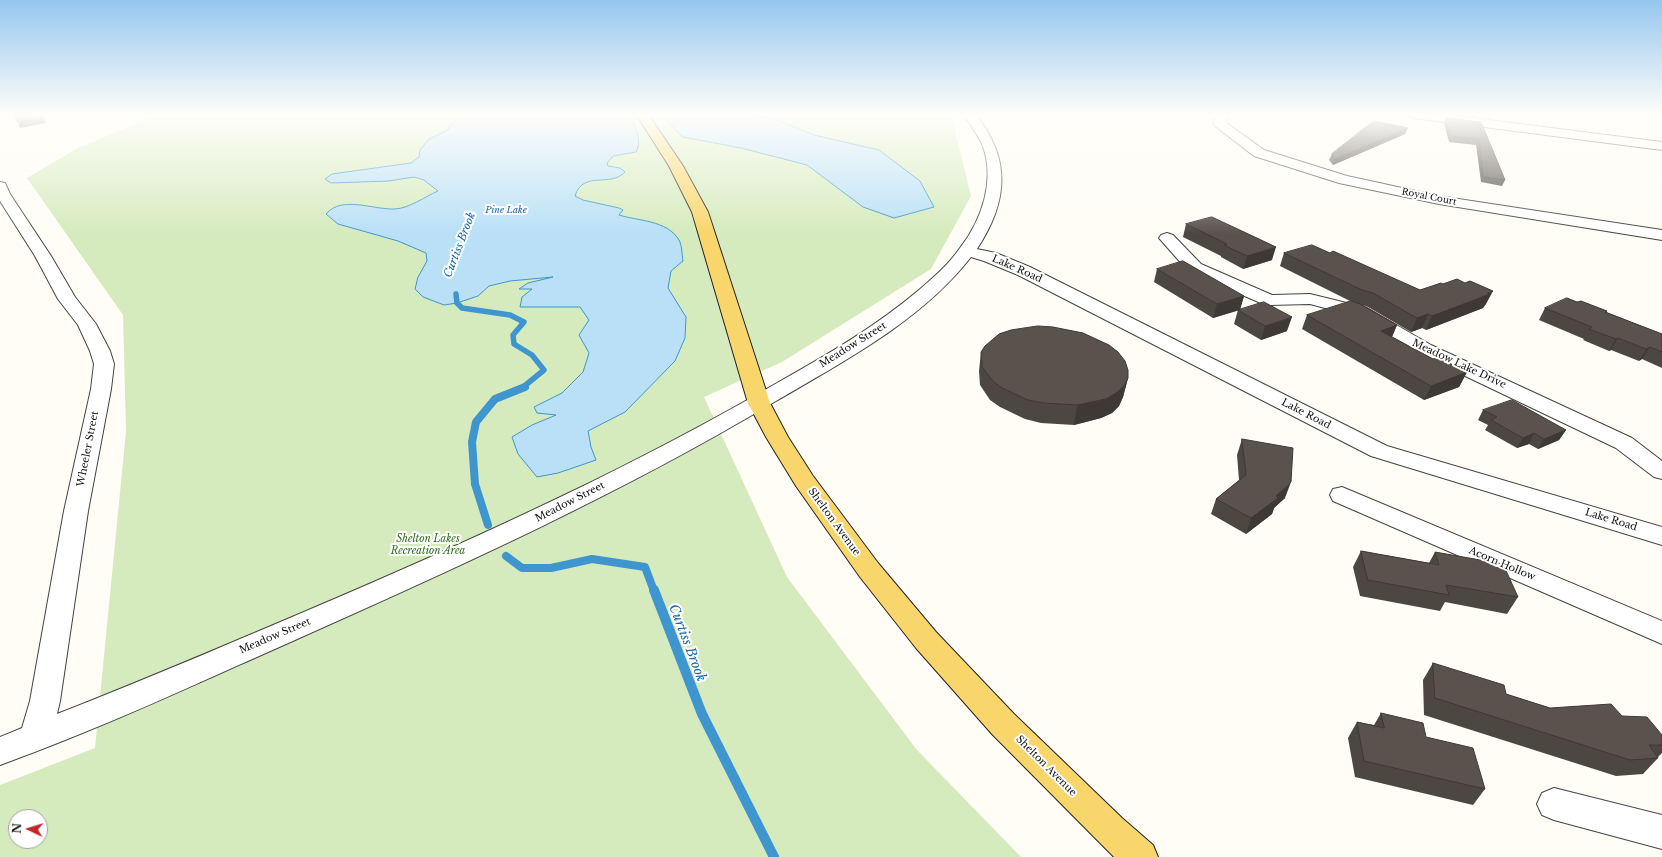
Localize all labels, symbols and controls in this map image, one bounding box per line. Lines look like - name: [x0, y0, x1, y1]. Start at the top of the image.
- street label: Royal Court: [1401, 186, 1457, 208]
- water label: Pine Lake: [485, 205, 527, 215]
- water label: Curtiss Brook: [442, 211, 478, 279]
- street label: Lake Road: [990, 253, 1044, 285]
- street label: Meadow Street: [817, 320, 889, 370]
- street label: Meadow Lake Drive: [1410, 337, 1508, 391]
- street label: Lake Road: [1279, 396, 1333, 432]
- street label: Wheeler Street: [75, 410, 101, 488]
- street label: Meadow Street: [533, 479, 607, 525]
- street label: Shelton Avenue: [805, 486, 863, 558]
- street label: Lake Road: [1584, 506, 1638, 534]
- park label: Shelton Lakes Recreation Area: [391, 533, 465, 556]
- street label: Acorn Hollow: [1467, 545, 1537, 583]
- water label: Curtiss Brook: [665, 602, 709, 684]
- street label: Meadow Street: [237, 616, 313, 656]
- street label: Shelton Avenue: [1013, 733, 1079, 799]
- north arrow: [8, 809, 48, 849]
- text: N: [10, 823, 24, 834]

